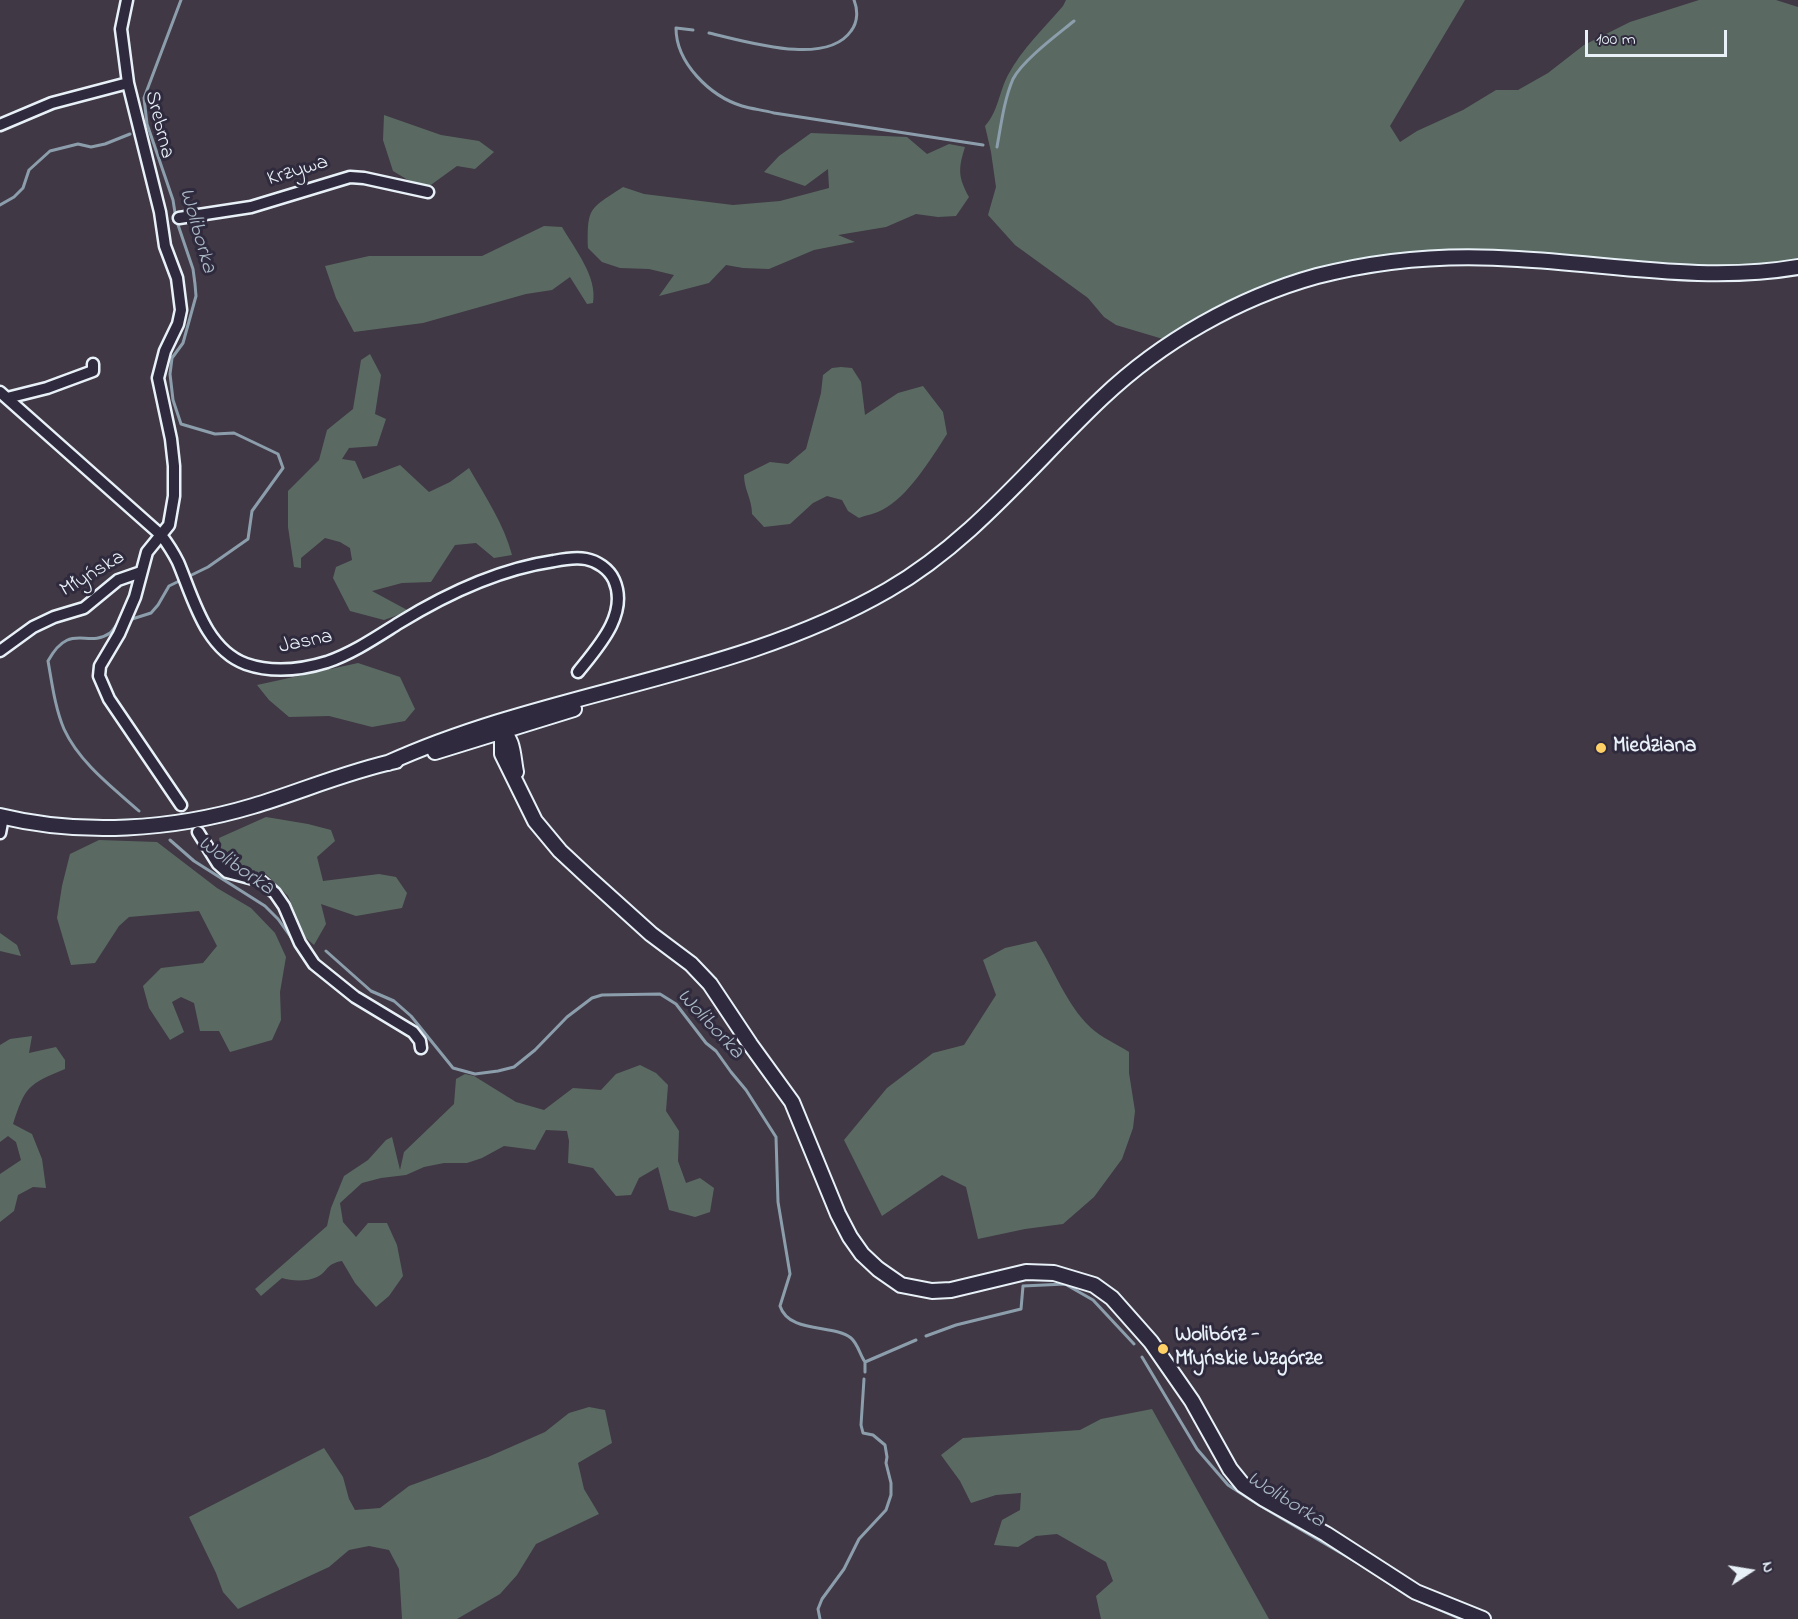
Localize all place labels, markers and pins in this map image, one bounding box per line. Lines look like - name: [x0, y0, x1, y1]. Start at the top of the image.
- place label: Miedziana: [1613, 735, 1696, 761]
- marker: Miedziana: [1594, 741, 1608, 755]
- place label: Wolibórz - Młyńskie Wzgórze: [1175, 1324, 1323, 1374]
- marker: Wolibórz - Młyńskie Wzgórze: [1156, 1342, 1170, 1356]

